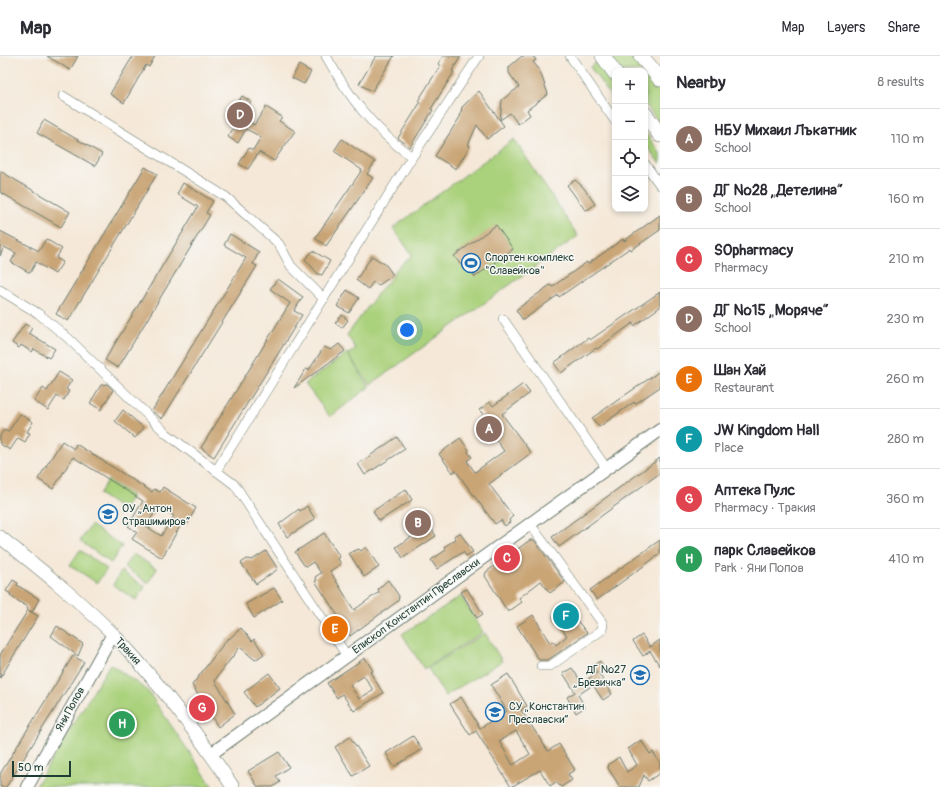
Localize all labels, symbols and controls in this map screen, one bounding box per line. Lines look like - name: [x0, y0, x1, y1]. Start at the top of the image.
- text: Map: [20, 16, 51, 40]
- text: Map: [782, 19, 805, 36]
- text: Layers: [827, 19, 865, 36]
- text: Share: [887, 19, 920, 36]
- map controls: [612, 68, 648, 212]
- button: +: [612, 68, 648, 104]
- text: Nearby: [676, 72, 725, 93]
- text: 8 results: [878, 74, 924, 90]
- pin: D: [227, 100, 253, 130]
- button: −: [612, 104, 648, 140]
- text: НБУ Михаил Лъкатник: [714, 121, 857, 140]
- text: A: [685, 131, 693, 147]
- text: 110 m: [891, 131, 924, 147]
- button: locate: [612, 140, 648, 176]
- text: School: [714, 140, 751, 156]
- button: layers: [612, 176, 648, 212]
- text: ДГ №28 „Детелина“: [714, 181, 843, 200]
- text: B: [685, 191, 693, 207]
- text: 160 m: [888, 191, 924, 207]
- text: School: [714, 200, 751, 216]
- text: SOpharmacy: [714, 241, 793, 260]
- place label: Спортен комплекс "Славейков": [485, 251, 575, 277]
- text: C: [685, 251, 693, 267]
- text: 210 m: [888, 251, 924, 267]
- sports icon: Спортен комплекс "Славейков": [460, 252, 482, 274]
- text: Pharmacy: [714, 260, 768, 276]
- text: ДГ №15 „Моряче“: [714, 301, 829, 320]
- text: D: [685, 311, 693, 327]
- text: 230 m: [887, 311, 924, 327]
- your location: [397, 320, 417, 340]
- text: School: [714, 320, 751, 336]
- text: Шан Хай: [714, 361, 766, 380]
- text: E: [686, 371, 692, 387]
- text: 260 m: [886, 371, 924, 387]
- text: Restaurant: [714, 380, 774, 396]
- pin: A: [476, 414, 502, 444]
- text: JW Kingdom Hall: [714, 421, 820, 440]
- text: F: [685, 431, 693, 447]
- text: 280 m: [887, 431, 924, 447]
- text: Place: [714, 440, 743, 456]
- text: Аптека Пулс: [714, 481, 795, 500]
- text: G: [685, 491, 693, 507]
- text: 360 m: [886, 491, 924, 507]
- text: Pharmacy · Тракия: [714, 500, 816, 516]
- place label: ОУ „Антон Страшимиров“: [122, 502, 190, 528]
- school or university icon: ОУ „Антон Страшимиров“: [97, 503, 119, 525]
- pin: B: [405, 508, 431, 538]
- text: парк Славейков: [714, 541, 816, 560]
- pin: C: [494, 543, 520, 573]
- text: H: [685, 551, 693, 567]
- text: 410 m: [888, 551, 924, 567]
- street label: Епископ Константин Преславски: [350, 555, 482, 657]
- text: Park · Яни Попов: [714, 560, 804, 576]
- pin: F: [553, 601, 579, 631]
- pin: E: [322, 614, 348, 644]
- street label: Тракия: [112, 635, 144, 667]
- place label: ДГ №27 „Брезичка“: [573, 663, 626, 689]
- school or university icon: ДГ №27 „Брезичка“: [629, 664, 651, 686]
- street label: Яни Попов: [53, 685, 87, 733]
- pin: G: [189, 693, 215, 723]
- place label: СУ „Константин Преславски“: [509, 700, 584, 726]
- school or university icon: СУ „Константин Преславски“: [484, 701, 506, 723]
- pin: H: [109, 709, 135, 739]
- scale bar: [12, 759, 71, 778]
- text: 50 m: [18, 761, 44, 774]

